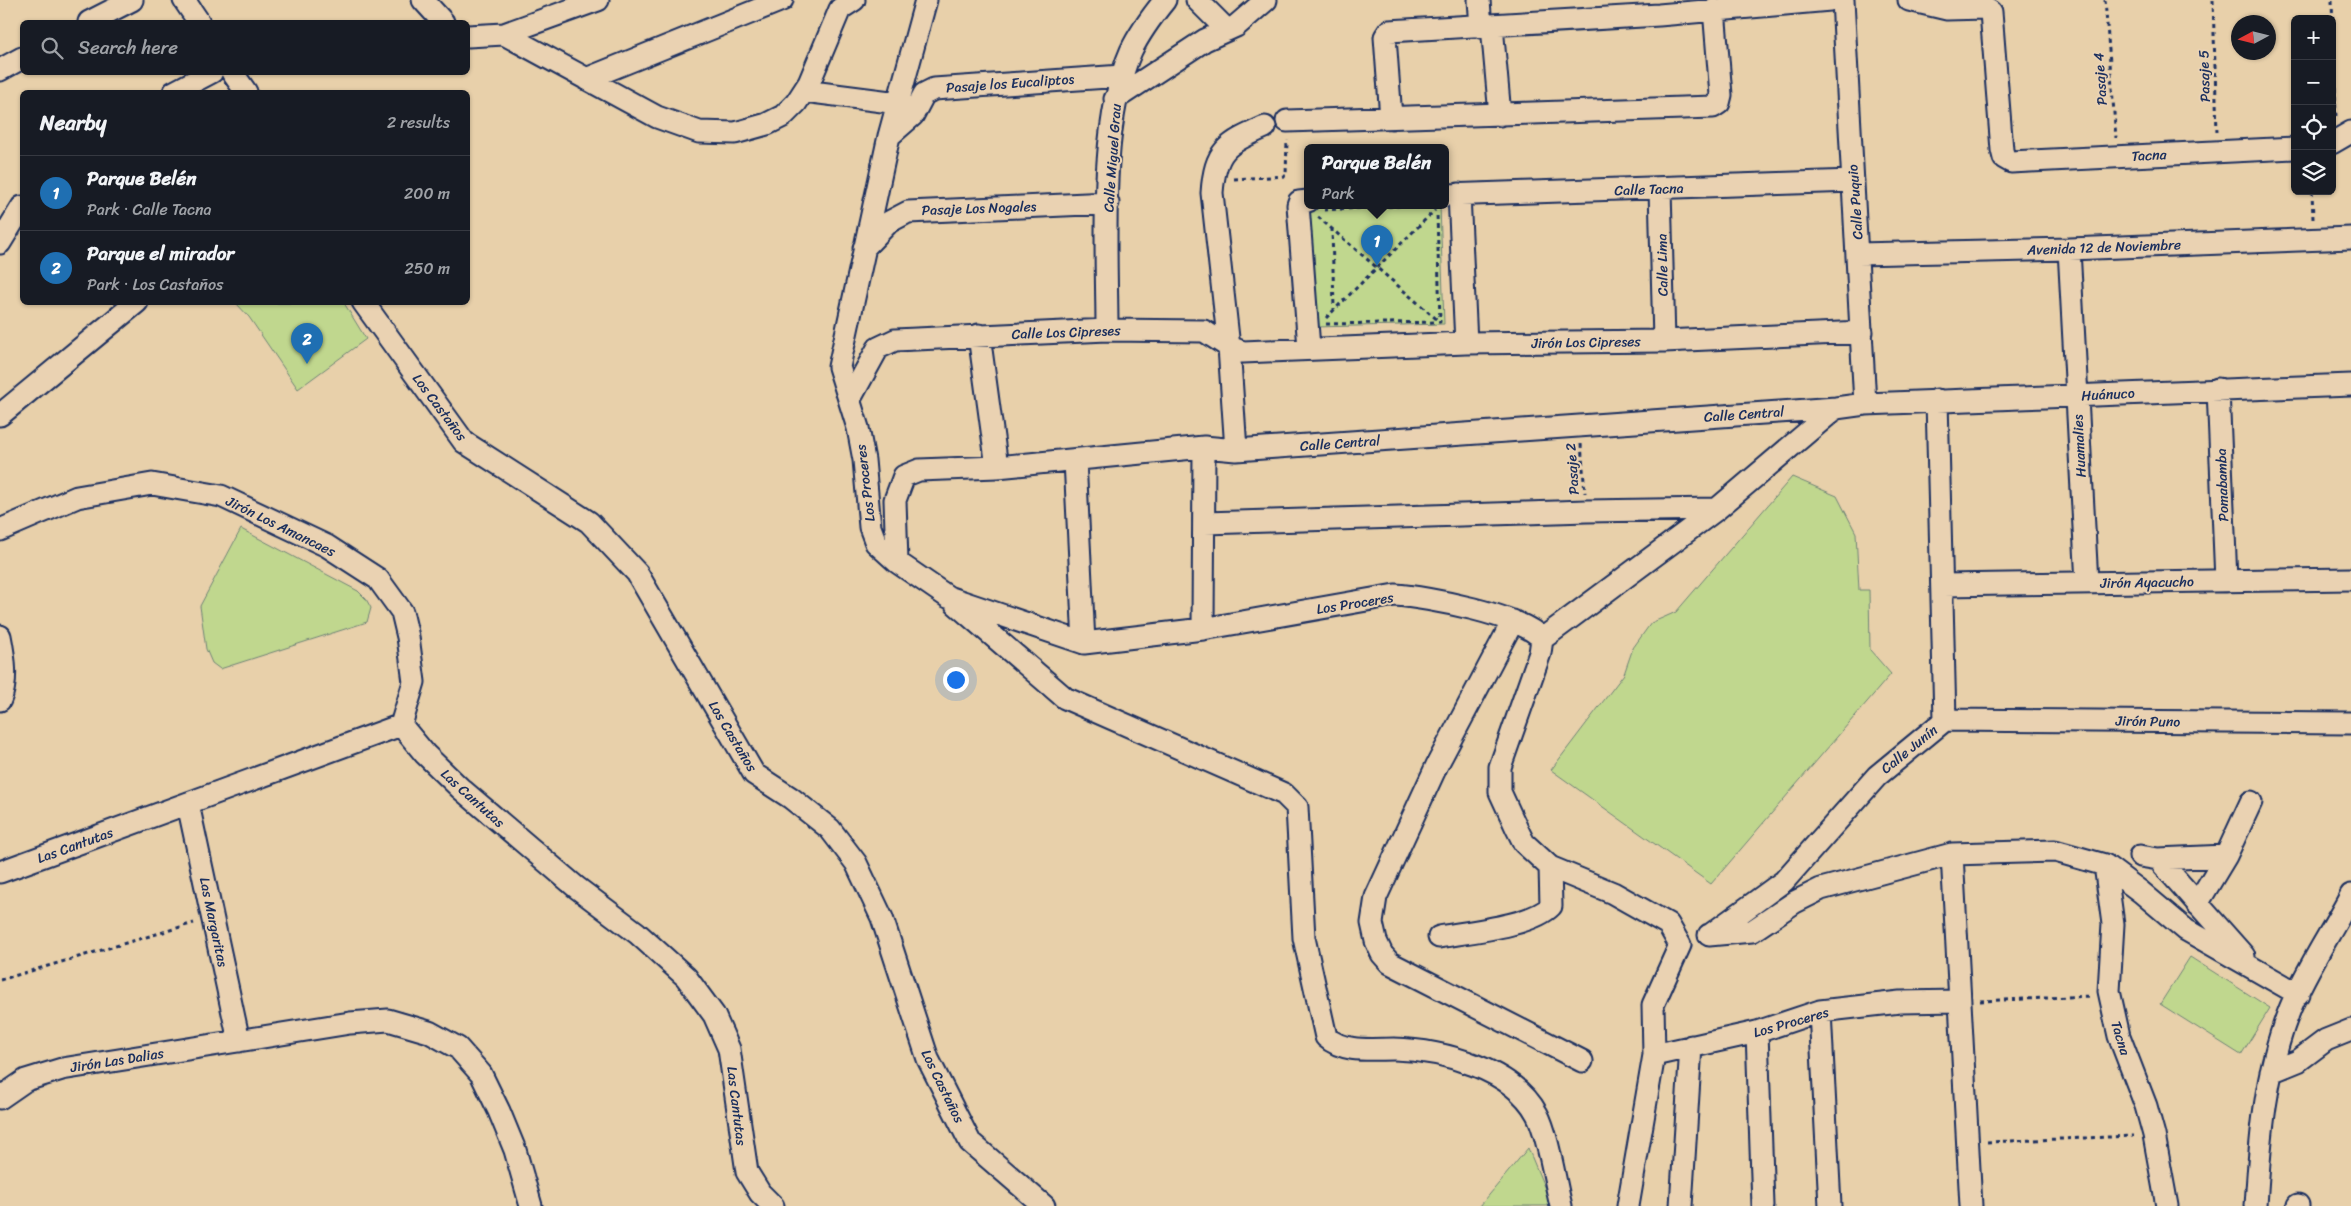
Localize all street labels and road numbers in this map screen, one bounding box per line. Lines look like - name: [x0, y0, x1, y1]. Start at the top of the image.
- street label: Pasaje 5: [2191, 49, 2218, 103]
- street label: Pasaje 4: [2086, 52, 2115, 106]
- street label: Pasaje los Eucaliptos: [945, 67, 1075, 100]
- street label: Calle Miguel Grau: [1096, 102, 1129, 213]
- street label: Tacna: [2131, 142, 2168, 169]
- street label: Calle Puquio: [1840, 163, 1871, 240]
- street label: Calle Tacna: [1614, 176, 1684, 203]
- street label: Pasaje Los Nogales: [921, 194, 1037, 223]
- street label: Avenida 12 de Noviembre: [2026, 232, 2181, 263]
- street label: Calle Lima: [1649, 233, 1676, 297]
- street label: Calle Los Cipreses: [1011, 318, 1121, 347]
- street label: Jirón Los Cipreses: [1530, 329, 1641, 356]
- street label: Los Castaños: [406, 368, 474, 447]
- street label: Huánuco: [2081, 381, 2135, 408]
- street label: Calle Central: [1703, 399, 1786, 430]
- street label: Huamalies: [2065, 414, 2094, 478]
- street label: Calle Central: [1299, 428, 1382, 459]
- street label: Los Proceres: [848, 442, 883, 523]
- street label: Pasaje 2: [1558, 442, 1587, 496]
- street label: Pomabamba: [2209, 448, 2236, 522]
- street label: Jirón Los Amancaes: [221, 489, 341, 564]
- street label: Jirón Ayacucho: [2099, 569, 2194, 596]
- street label: Los Proceres: [1315, 585, 1396, 622]
- street label: Los Castaños: [701, 696, 764, 777]
- street label: Jirón Puno: [2114, 708, 2181, 735]
- street label: Calle Junín: [1875, 718, 1944, 780]
- street label: Las Cantutas: [435, 762, 511, 835]
- street label: Las Cantutas: [33, 820, 117, 871]
- street label: Las Margaritas: [192, 875, 235, 969]
- street label: Los Proceres: [1750, 1000, 1833, 1045]
- street label: Tacna: [2103, 1018, 2138, 1060]
- street label: Jirón Las Dalias: [68, 1041, 166, 1080]
- street label: Los Castaños: [914, 1045, 971, 1128]
- street label: Las Cantutas: [719, 1065, 754, 1148]

